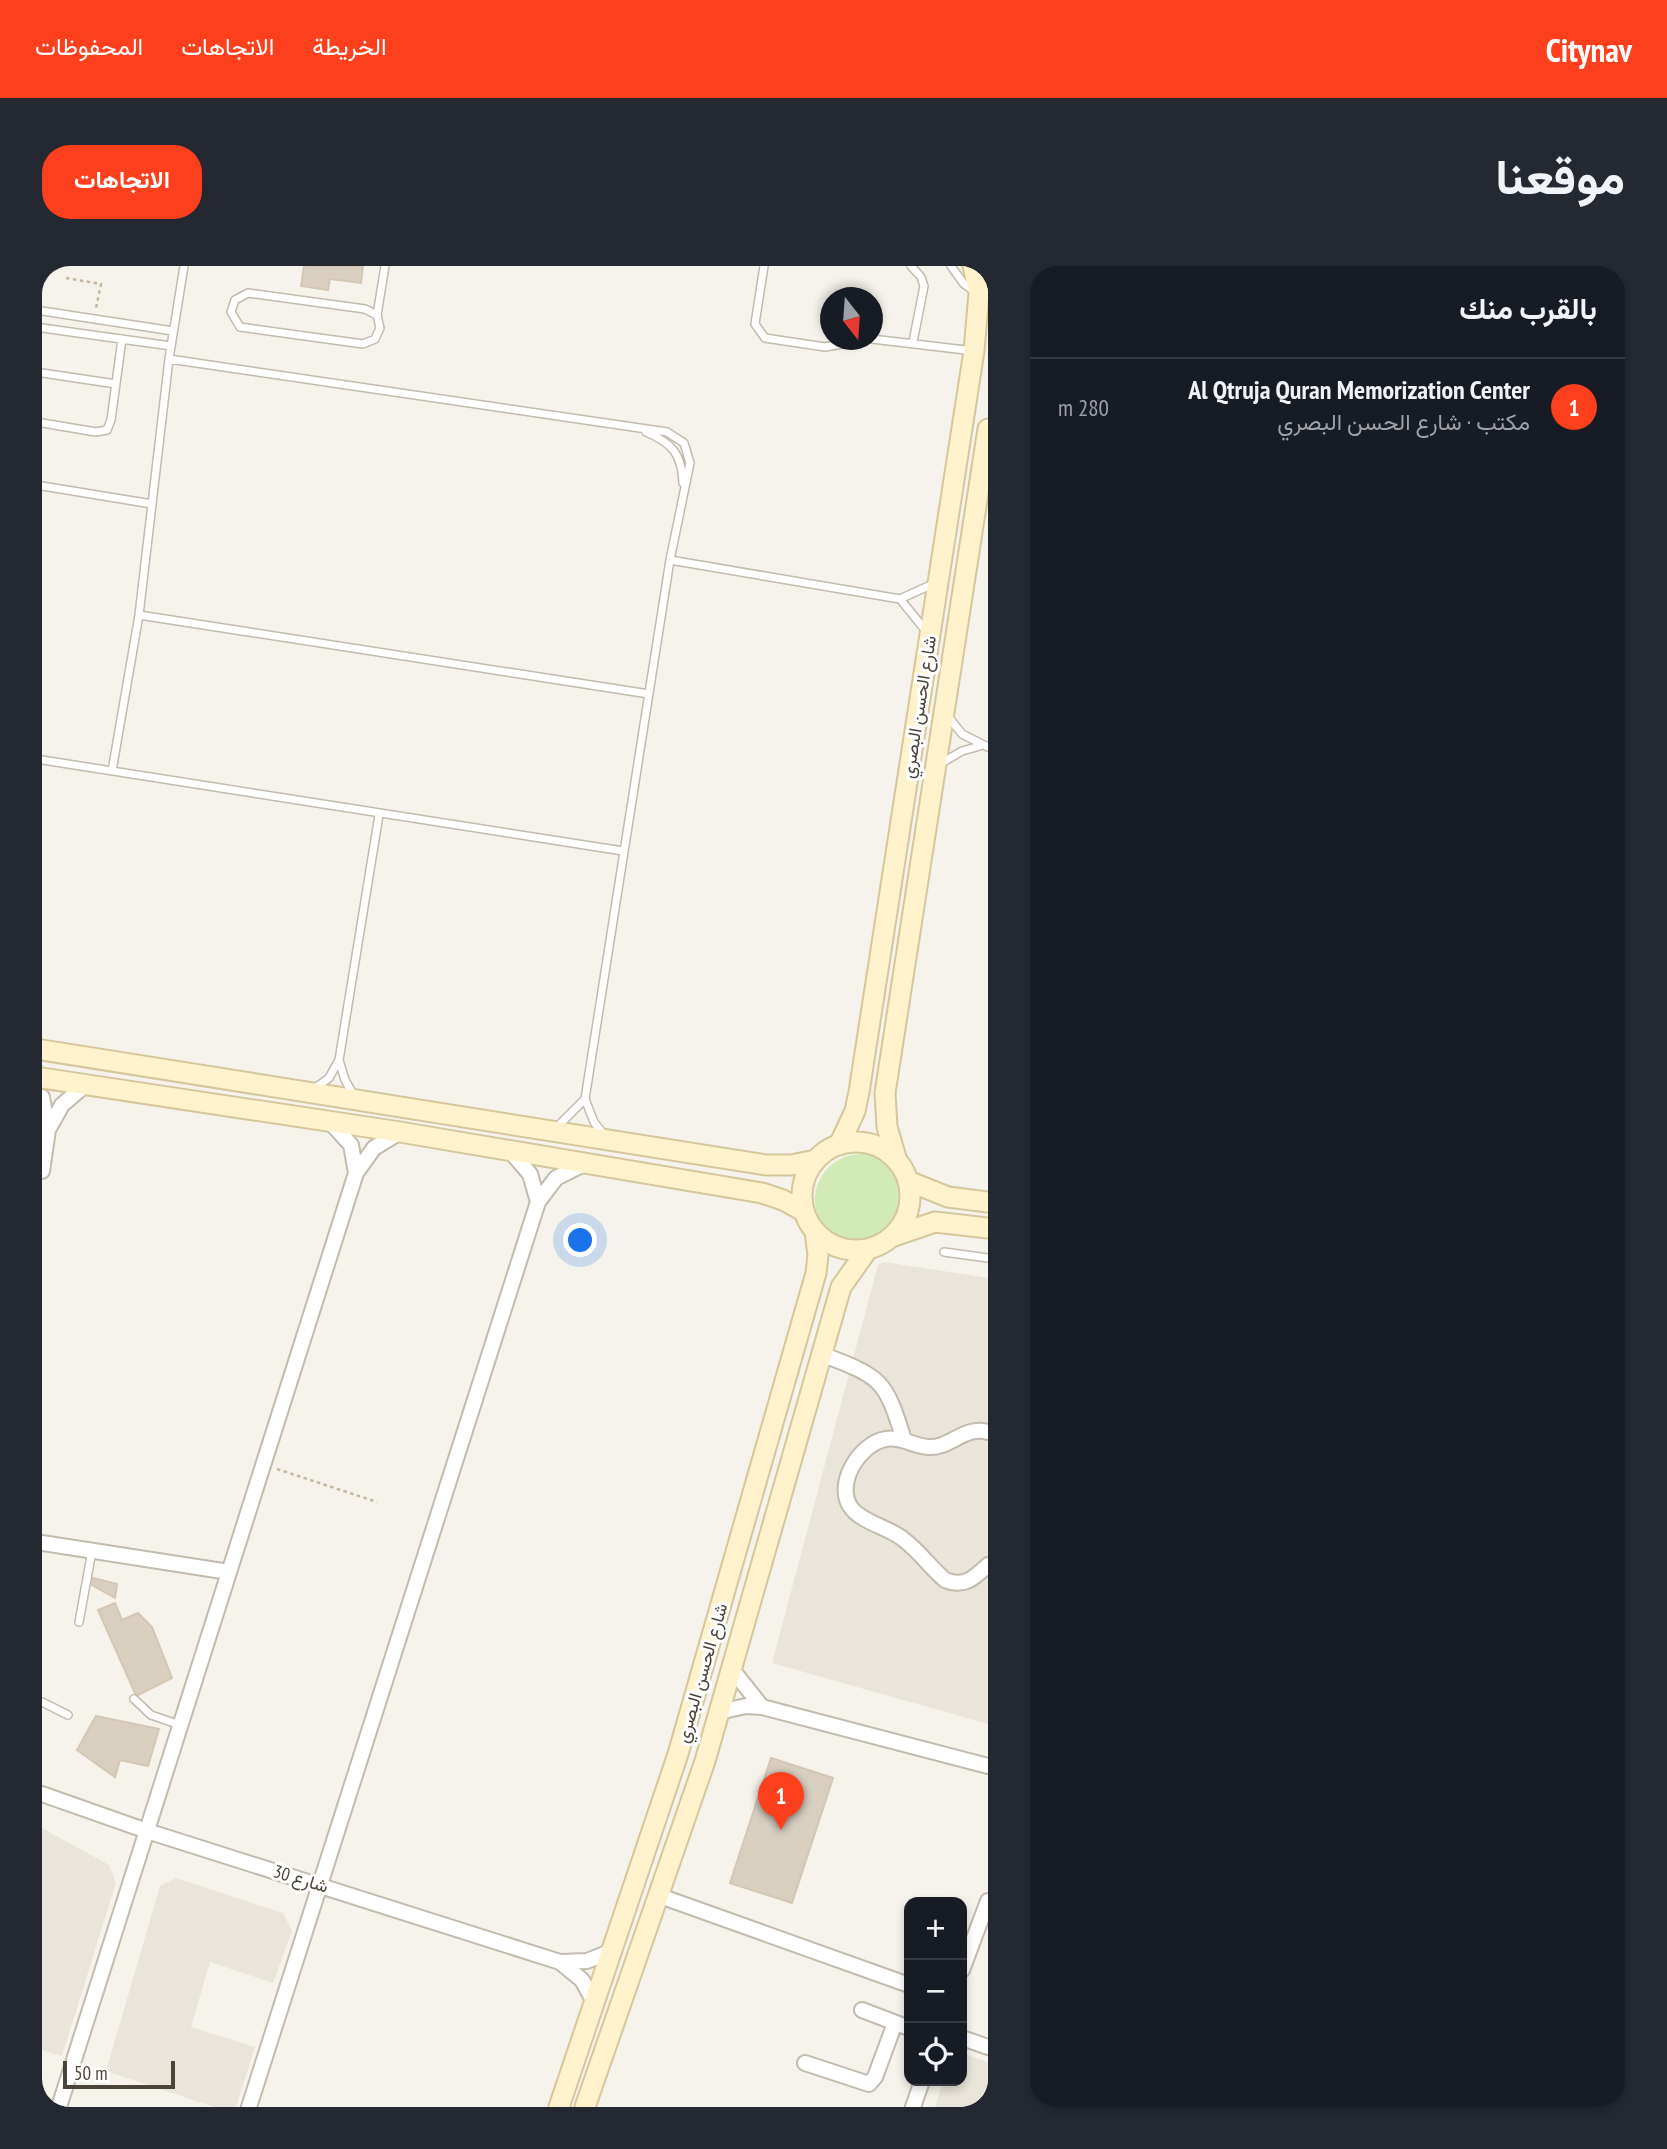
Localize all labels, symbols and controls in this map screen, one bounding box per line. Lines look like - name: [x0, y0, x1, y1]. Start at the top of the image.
- text: Citynav: [1546, 28, 1632, 71]
- text: المحفوظات: [35, 31, 143, 62]
- text: الاتجاهات: [181, 31, 274, 62]
- text: الخريطة: [312, 31, 387, 62]
- text: موقعنا: [1495, 144, 1625, 208]
- button: الاتجاهات: [42, 145, 202, 219]
- north arrow: [820, 287, 883, 350]
- text: بالقرب منك: [1459, 288, 1597, 327]
- text: Al Qtruja Quran Memorization Center: [1188, 373, 1530, 406]
- text: 280 m: [1058, 393, 1109, 422]
- text: 1: [1569, 393, 1580, 422]
- text: مكتب · شارع الحسن البصري: [1277, 407, 1530, 436]
- street label: شارع الحسن البصري: [896, 634, 945, 781]
- your location: [563, 1223, 597, 1257]
- street label: شارع الحسن البصري: [671, 1600, 736, 1747]
- pin: 1: [758, 1772, 804, 1830]
- street label: شارع 30: [271, 1859, 331, 1899]
- map controls: [904, 1897, 967, 2086]
- button: +: [904, 1897, 967, 1960]
- button: −: [904, 1960, 967, 2023]
- button: locate: [904, 2023, 967, 2086]
- scale bar: [63, 2058, 175, 2090]
- text: 50 m: [74, 2061, 108, 2085]

